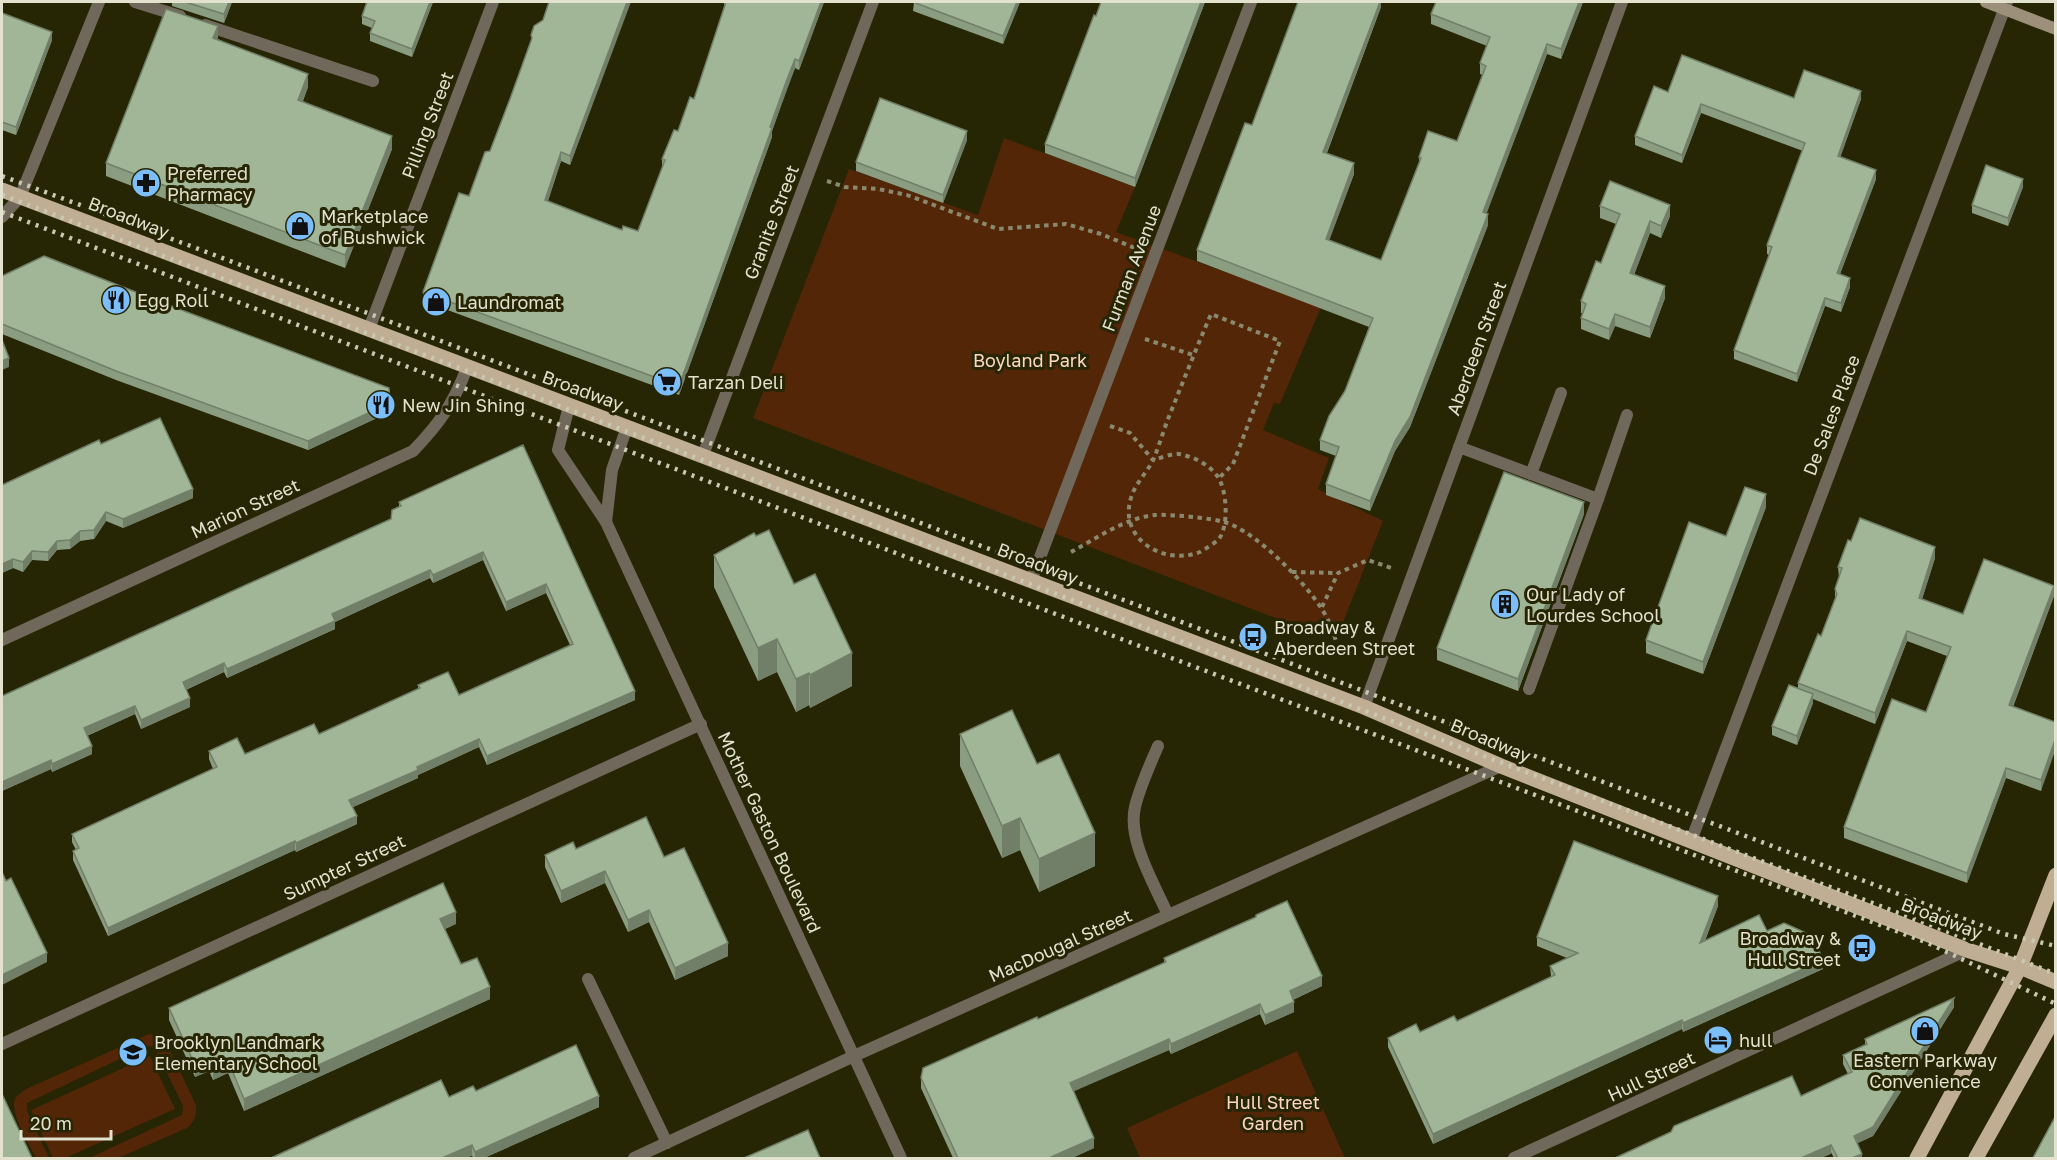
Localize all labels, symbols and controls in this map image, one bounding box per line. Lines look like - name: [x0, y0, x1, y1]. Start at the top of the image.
- street label: Pilling Street: [397, 68, 457, 182]
- place label: Preferred Pharmacy: [167, 162, 253, 205]
- street label: Granite Street: [739, 162, 803, 282]
- pharmacy icon: Preferred Pharmacy: [130, 167, 162, 199]
- street label: Broadway: [85, 191, 173, 243]
- street label: Furman Avenue: [1097, 202, 1165, 334]
- place label: Marketplace of Bushwick: [321, 205, 428, 248]
- shop icon: Marketplace of Bushwick: [284, 210, 316, 242]
- street label: Aberdeen Street: [1442, 278, 1510, 418]
- restaurant icon: Egg Roll: [100, 284, 132, 316]
- shop icon: Laundromat: [420, 286, 452, 318]
- place label: Egg Roll: [137, 289, 209, 311]
- place label: Laundromat: [457, 291, 561, 313]
- park label: Boyland Park: [973, 349, 1087, 371]
- street label: De Sales Place: [1798, 352, 1864, 478]
- street label: Broadway: [539, 365, 627, 415]
- supermarket icon: Tarzan Deli: [651, 366, 683, 398]
- place label: Tarzan Deli: [688, 371, 783, 393]
- restaurant icon: New Jin Shing: [365, 389, 397, 421]
- place label: New Jin Shing: [402, 394, 525, 416]
- street label: Marion Street: [187, 473, 303, 543]
- street label: Broadway: [994, 537, 1082, 589]
- place label: Our Lady of Lourdes School: [1526, 583, 1660, 626]
- building icon: Our Lady of Lourdes School: [1489, 588, 1521, 620]
- place label: Broadway & Aberdeen Street: [1274, 616, 1415, 659]
- bus stop icon: Broadway & Aberdeen Street: [1237, 621, 1269, 653]
- street label: Broadway: [1448, 713, 1534, 767]
- street label: Mother Gaston Boulevard: [714, 728, 826, 936]
- street label: Sumpter Street: [280, 829, 408, 905]
- street label: Broadway: [1898, 892, 1986, 944]
- street label: MacDougal Street: [985, 904, 1135, 986]
- place label: Broadway & Hull Street: [1739, 927, 1841, 970]
- bus stop icon: Broadway & Hull Street: [1846, 932, 1878, 964]
- shop icon: Eastern Parkway Convenience: [1909, 1015, 1941, 1047]
- hotel icon: hull: [1702, 1024, 1734, 1056]
- place label: hull: [1739, 1029, 1773, 1051]
- place label: Brooklyn Landmark Elementary School: [154, 1031, 322, 1074]
- school or university icon: Brooklyn Landmark Elementary School: [117, 1036, 149, 1068]
- street label: Hull Street: [1604, 1046, 1698, 1106]
- place label: Eastern Parkway Convenience: [1853, 1049, 1997, 1092]
- park label: Hull Street Garden: [1226, 1091, 1320, 1134]
- scale bar: [21, 1103, 111, 1141]
- text: 20 m: [30, 1112, 72, 1134]

